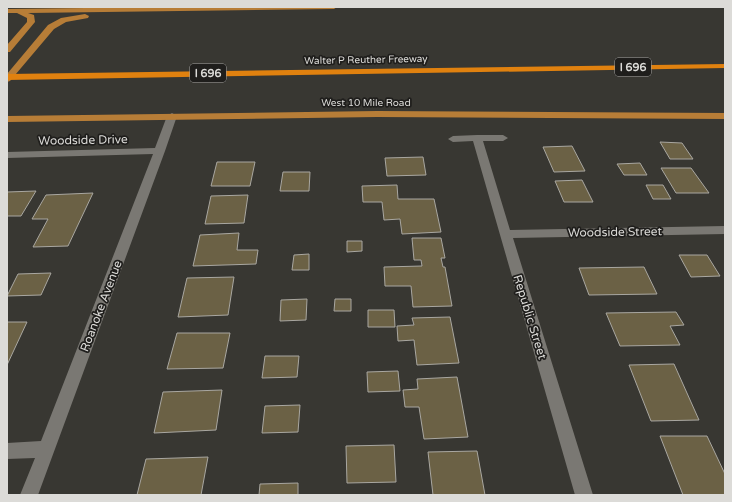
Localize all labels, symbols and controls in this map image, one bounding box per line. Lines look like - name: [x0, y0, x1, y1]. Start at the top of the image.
- street label: Walter P Reuther Freeway: [304, 53, 428, 67]
- road number: I 696: [615, 58, 651, 76]
- road number: I 696: [190, 64, 226, 82]
- street label: West 10 Mile Road: [321, 97, 411, 109]
- street label: Woodside Drive: [38, 132, 128, 148]
- street label: Woodside Street: [568, 224, 663, 240]
- street label: Roanoke Avenue: [77, 258, 125, 354]
- street label: Republic Street: [511, 273, 550, 361]

